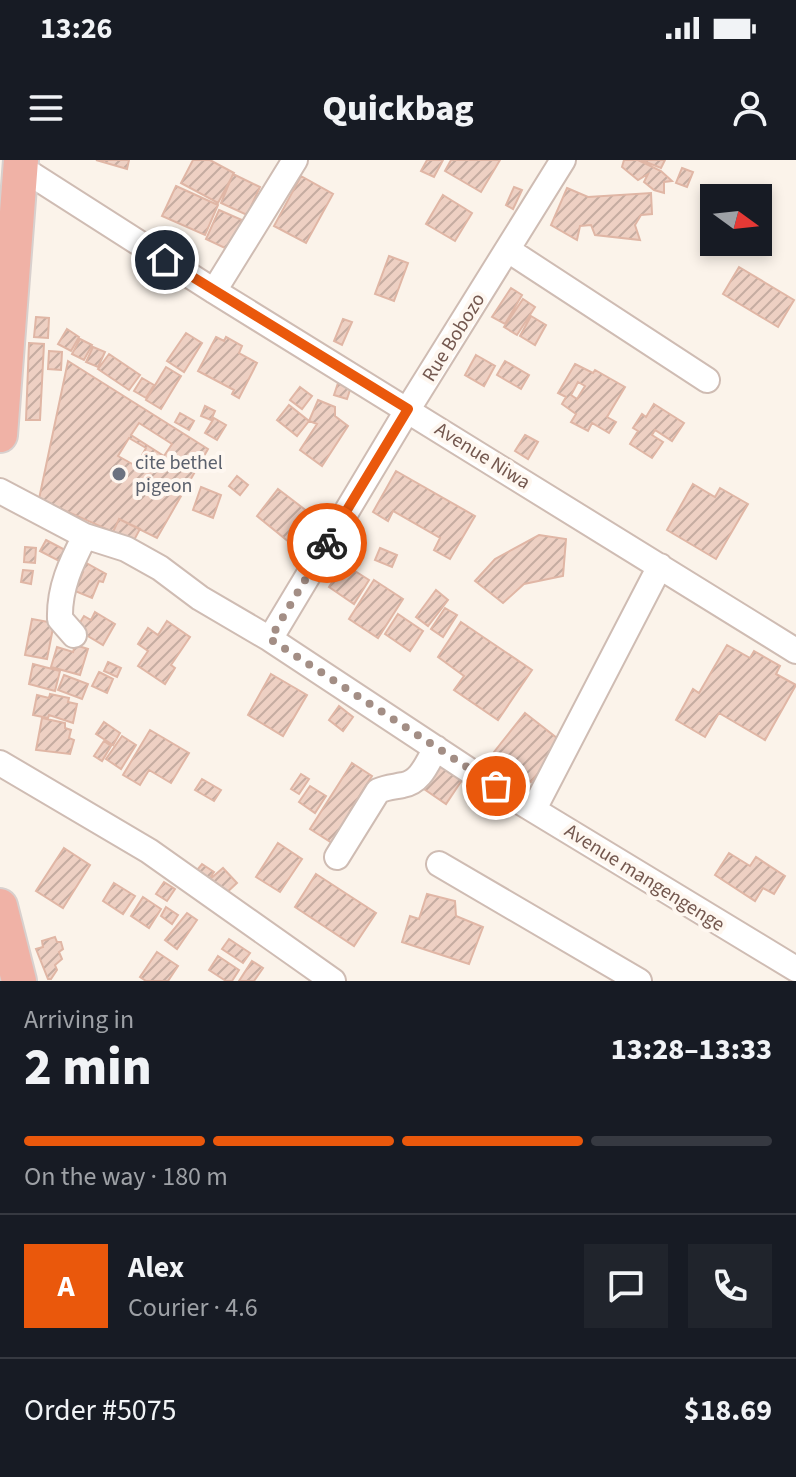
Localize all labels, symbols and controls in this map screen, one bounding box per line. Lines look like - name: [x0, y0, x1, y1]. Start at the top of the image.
- text: 13:26: [40, 7, 112, 50]
- text: Quickbag: [322, 83, 474, 134]
- icon: menu: [24, 86, 68, 130]
- icon: person: [728, 86, 772, 130]
- north arrow: [700, 184, 772, 256]
- map controls: [700, 184, 772, 256]
- pin: [131, 226, 199, 294]
- icon: home: [143, 238, 187, 282]
- street label: Rue Bobozo: [416, 288, 492, 387]
- street label: Avenue Niwa: [429, 415, 536, 496]
- place label: cite bethel pigeon: [135, 449, 223, 500]
- marker: cite bethel pigeon: [110, 465, 128, 483]
- courier: [287, 503, 367, 583]
- icon: bike: [305, 521, 349, 565]
- pin: [462, 752, 530, 820]
- icon: bag: [474, 764, 518, 808]
- street label: Avenue mangengenge: [559, 817, 730, 939]
- text: Arriving in: [24, 1001, 134, 1038]
- text: 13:28–13:33: [611, 1028, 772, 1071]
- text: 2 min: [24, 1031, 152, 1105]
- text: On the way · 180 m: [24, 1158, 228, 1195]
- button: chat: [584, 1244, 668, 1328]
- button: phone: [688, 1244, 772, 1328]
- text: Alex: [128, 1246, 184, 1289]
- text: A: [57, 1265, 75, 1308]
- text: Courier · 4.6: [128, 1289, 258, 1326]
- text: Order #5075: [24, 1389, 177, 1432]
- text: $18.69: [684, 1389, 772, 1432]

